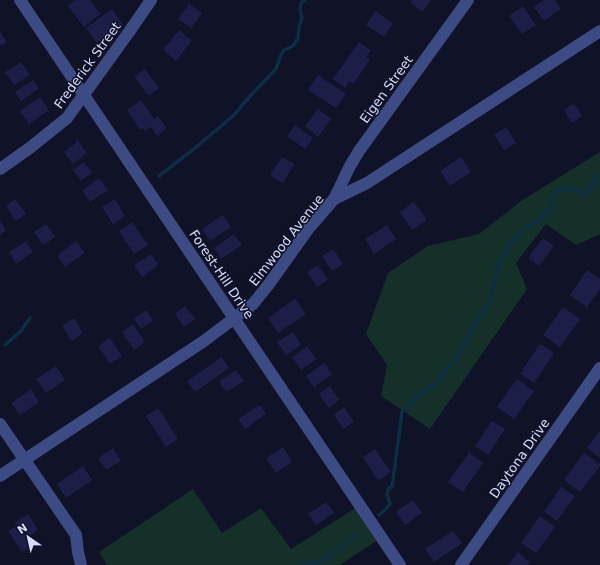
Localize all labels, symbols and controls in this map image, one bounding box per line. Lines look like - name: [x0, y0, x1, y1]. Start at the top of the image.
- street label: Frederick Street: [51, 19, 124, 111]
- street label: Eigen Street: [357, 53, 416, 126]
- street label: Elmwood Avenue: [246, 192, 327, 289]
- street label: Forest-Hill Drive: [186, 227, 257, 322]
- street label: Daytona Drive: [486, 416, 552, 501]
- north arrow: [8, 517, 48, 557]
- text: N: [15, 521, 30, 537]

